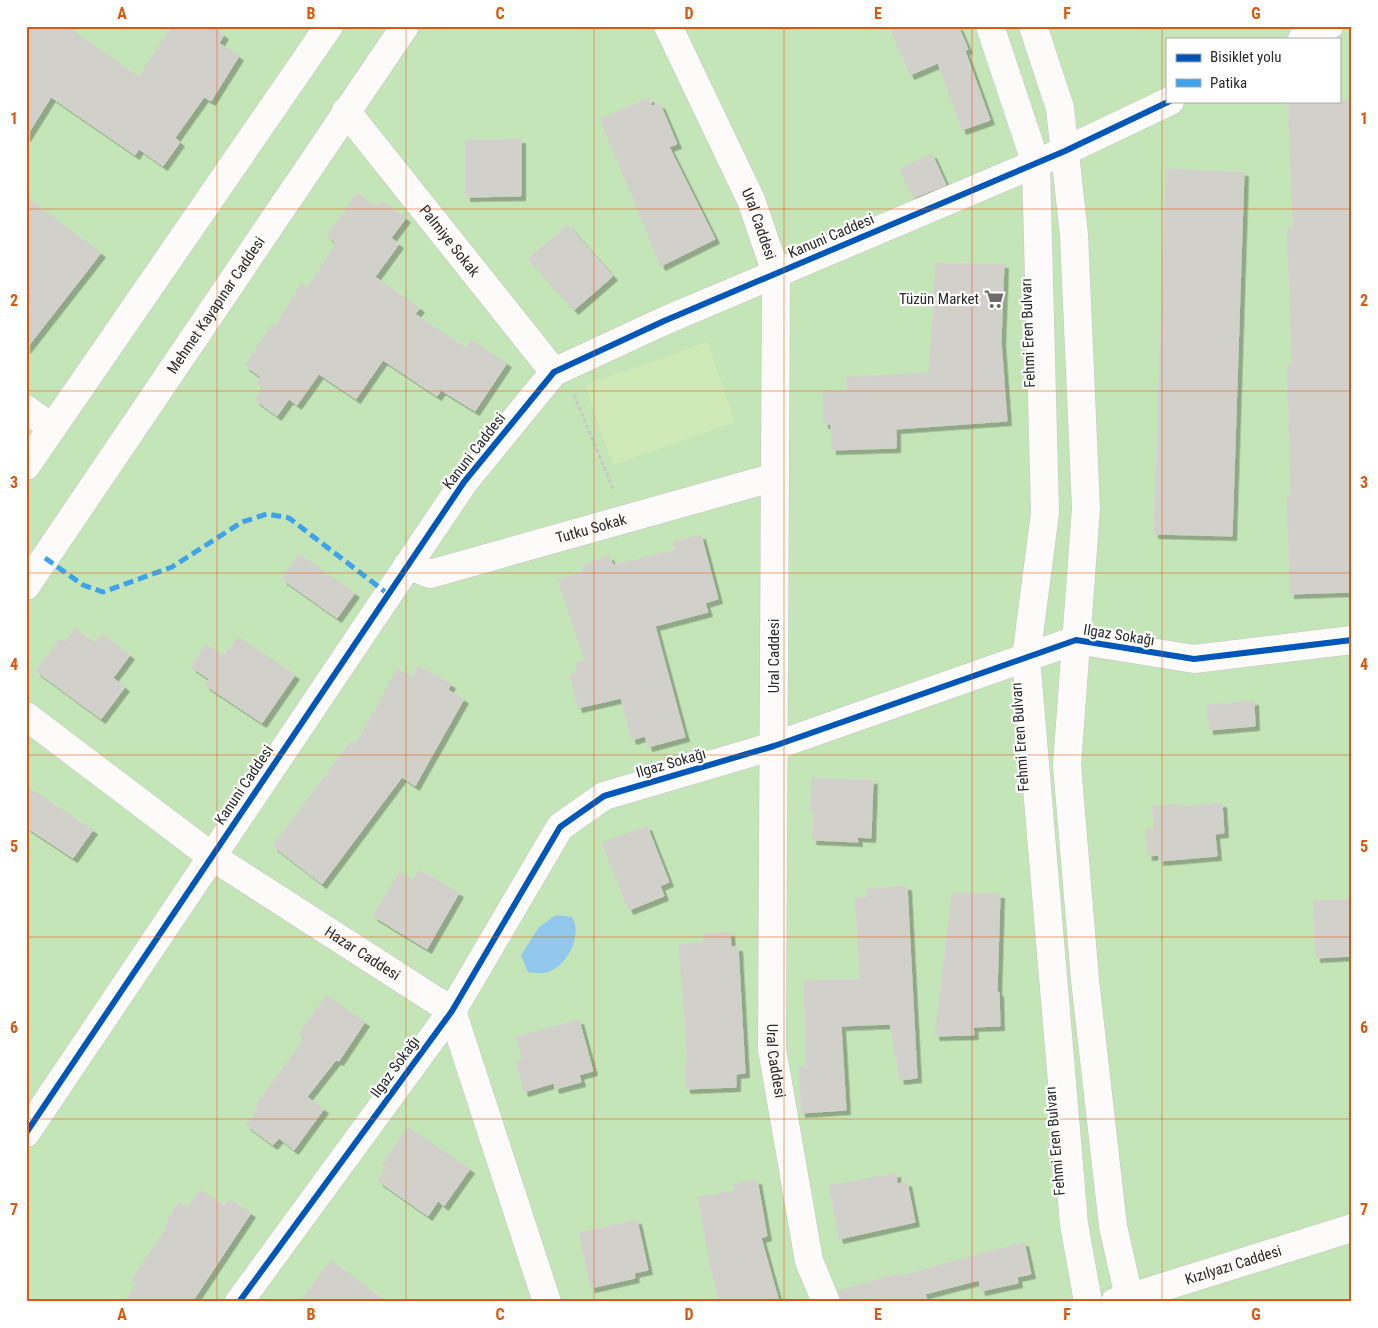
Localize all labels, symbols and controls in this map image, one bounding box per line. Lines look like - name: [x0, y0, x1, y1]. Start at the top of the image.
- text: A: [117, 4, 127, 23]
- text: B: [307, 4, 316, 23]
- text: C: [495, 4, 505, 23]
- text: D: [684, 4, 694, 23]
- text: E: [874, 4, 882, 23]
- text: F: [1063, 4, 1071, 23]
- text: G: [1251, 4, 1261, 23]
- legend: [1166, 38, 1340, 102]
- text: Bisiklet yolu: [1210, 48, 1281, 66]
- text: Patika: [1210, 74, 1247, 92]
- text: 1: [10, 109, 18, 128]
- text: 1: [1360, 109, 1368, 128]
- street label: Ural Caddesi: [738, 185, 780, 262]
- street label: Palmiye Sokak: [416, 201, 484, 280]
- street label: Kanuni Caddesi: [785, 210, 877, 262]
- street label: Mehmet Kayapınar Caddesi: [163, 233, 269, 377]
- street label: Fehmi Eren Bulvarı: [1017, 278, 1039, 388]
- supermarket icon: Tüzün Market: [983, 288, 1005, 310]
- place label: Tüzün Market: [899, 290, 979, 308]
- text: 2: [10, 291, 18, 310]
- text: 2: [1360, 291, 1368, 310]
- street label: Kanuni Caddesi: [439, 409, 509, 493]
- text: 3: [10, 473, 18, 492]
- text: 3: [1360, 473, 1368, 492]
- street label: Tutku Sokak: [554, 510, 628, 547]
- street label: Ural Caddesi: [765, 619, 783, 693]
- street label: Ilgaz Sokağı: [1082, 620, 1156, 650]
- text: 4: [10, 655, 18, 674]
- text: 4: [1360, 655, 1368, 674]
- street label: Fehmi Eren Bulvarı: [1007, 682, 1033, 792]
- street label: Kanuni Caddesi: [211, 742, 277, 828]
- street label: Ilgaz Sokağı: [634, 744, 708, 782]
- text: 5: [10, 837, 18, 856]
- text: 5: [1360, 837, 1368, 856]
- street label: Hazar Caddesi: [321, 922, 404, 984]
- text: 6: [10, 1018, 18, 1037]
- text: 6: [1360, 1018, 1368, 1037]
- street label: Ural Caddesi: [763, 1024, 789, 1099]
- street label: Ilgaz Sokağı: [367, 1033, 423, 1101]
- street label: Fehmi Eren Bulvarı: [1041, 1086, 1069, 1196]
- text: 7: [10, 1200, 18, 1219]
- text: 7: [1360, 1200, 1368, 1219]
- street label: Kızılyazı Caddesi: [1183, 1242, 1284, 1289]
- text: A: [117, 1305, 127, 1324]
- text: B: [307, 1305, 316, 1324]
- text: C: [495, 1305, 505, 1324]
- text: D: [684, 1305, 694, 1324]
- text: E: [874, 1305, 882, 1324]
- text: F: [1063, 1305, 1071, 1324]
- text: G: [1251, 1305, 1261, 1324]

